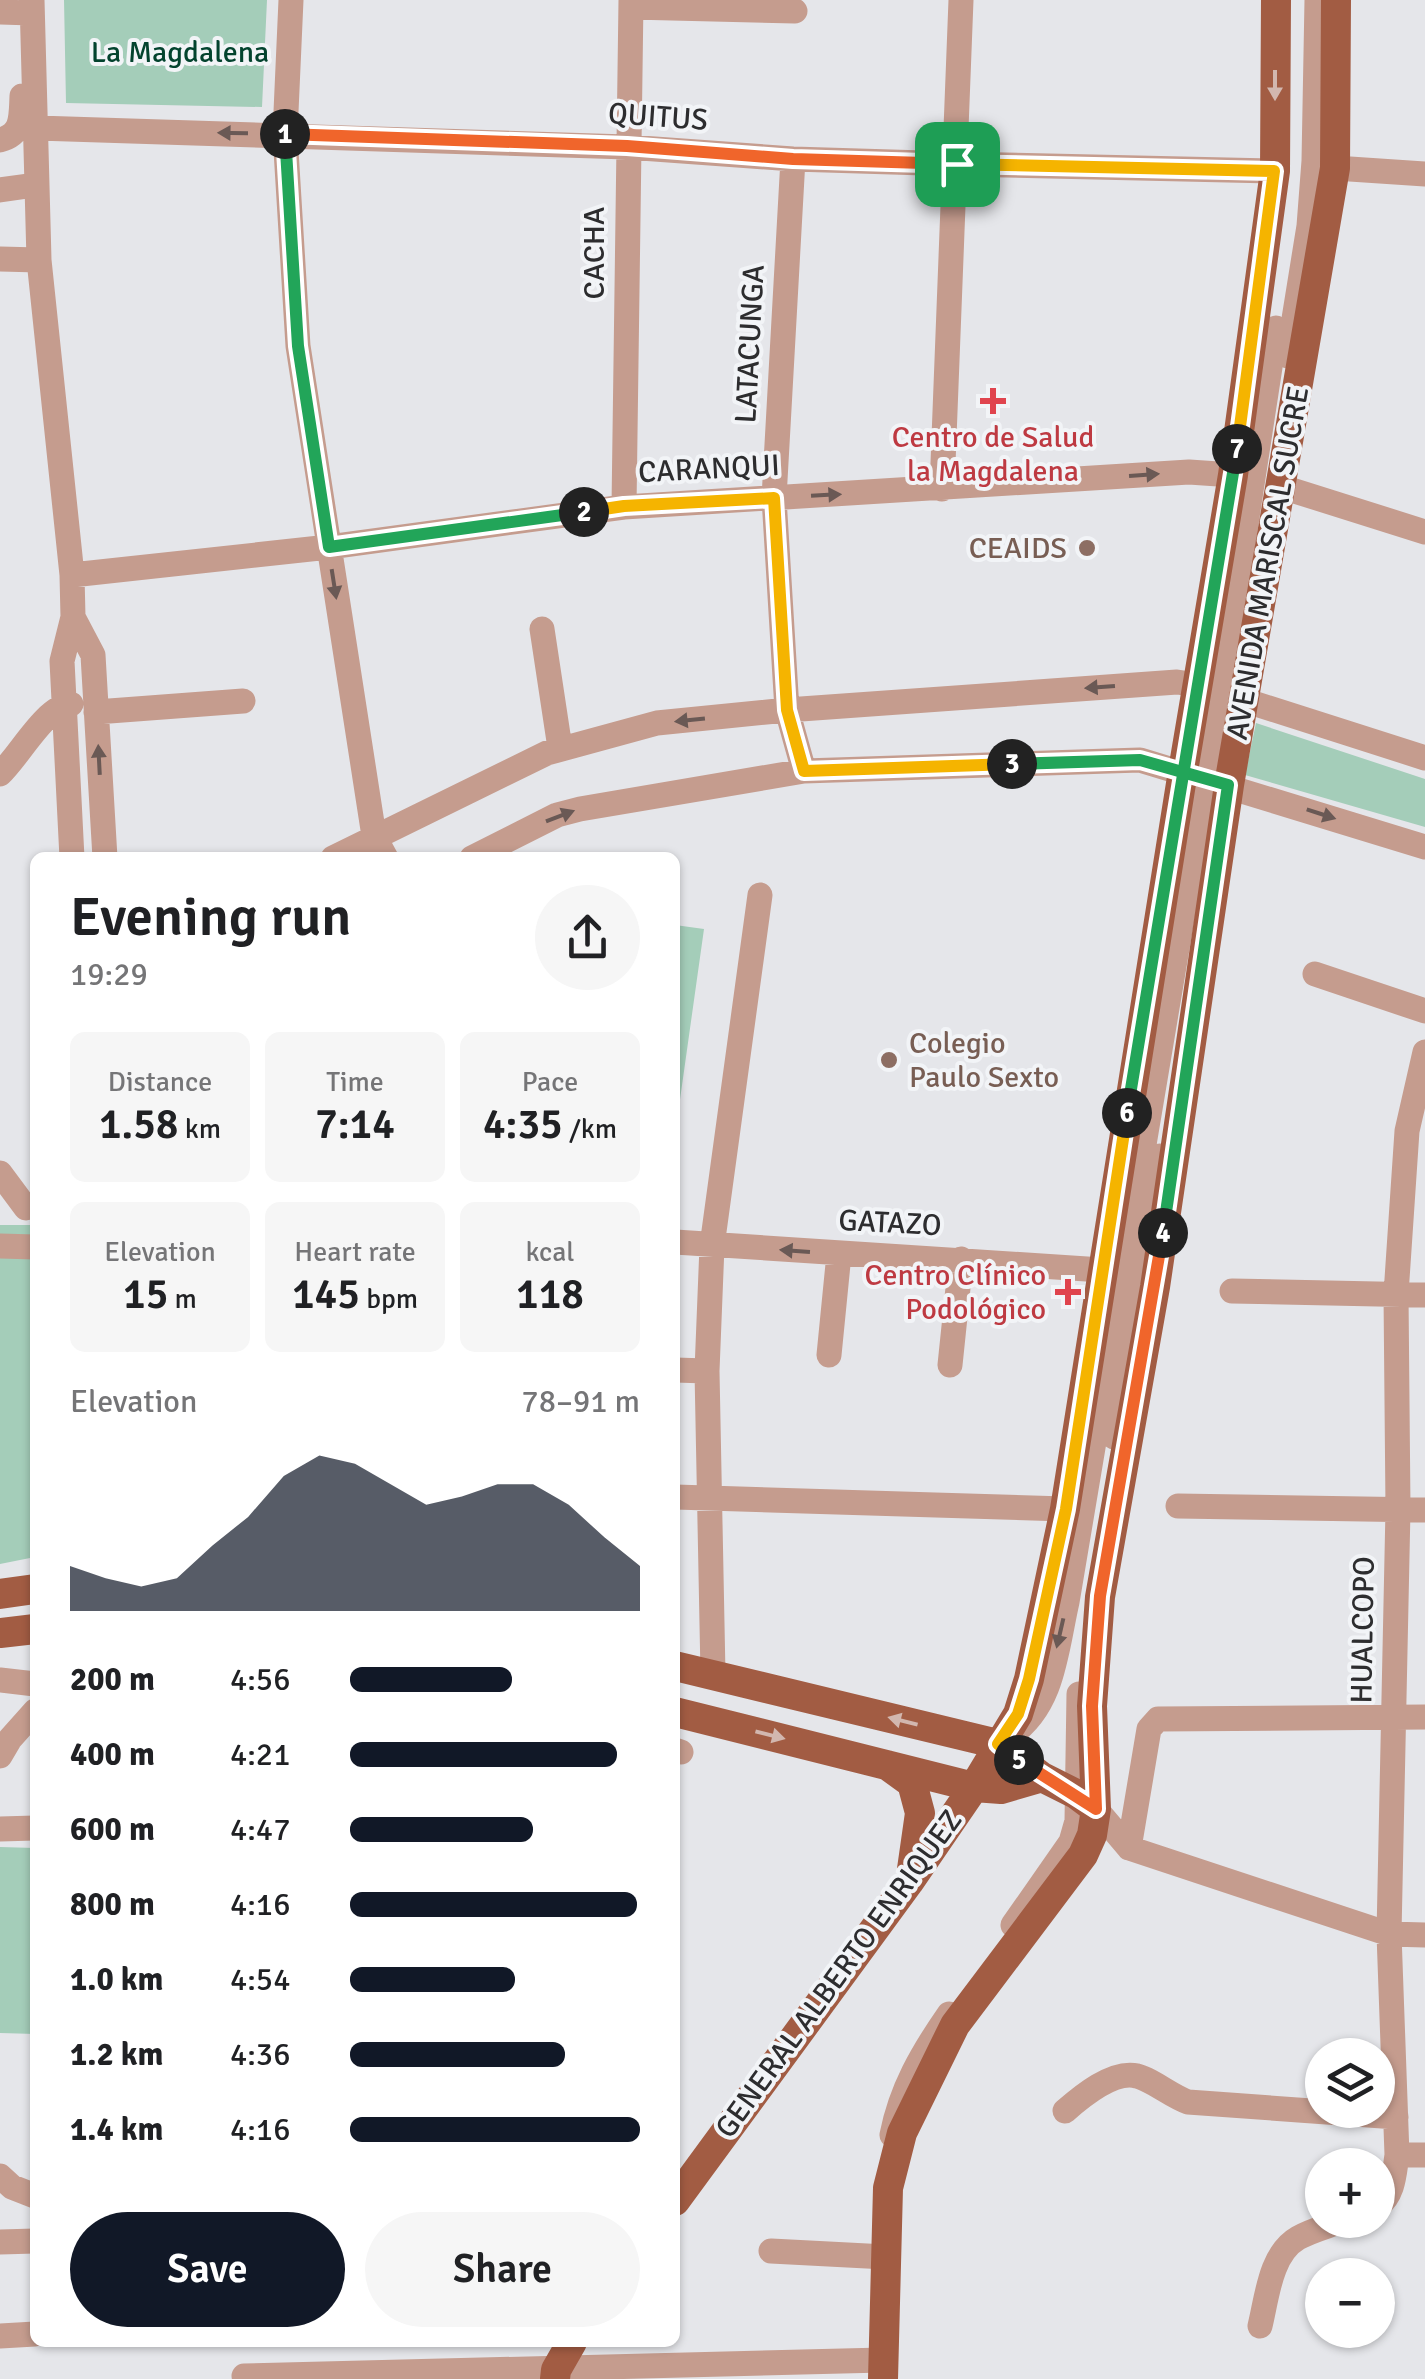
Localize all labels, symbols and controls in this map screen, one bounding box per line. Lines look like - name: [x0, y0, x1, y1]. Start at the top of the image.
- park label: La Magdalena: [91, 34, 269, 71]
- one-way arrow: [1267, 70, 1283, 102]
- street label: QUITUS: [607, 95, 709, 139]
- pin: 1: [260, 109, 310, 159]
- text: 1: [277, 117, 293, 151]
- pin: [915, 122, 1000, 207]
- one-way arrow: [216, 124, 248, 140]
- icon: arrive: [930, 137, 985, 192]
- street label: CACHA: [576, 207, 613, 299]
- street label: LATACUNGA: [727, 264, 773, 424]
- street label: AVENIDA MARISCAL SUCRE: [1219, 383, 1317, 743]
- marker: Centro de Salud la Magdalena: [980, 388, 1006, 414]
- place label: Centro de Salud la Magdalena: [892, 419, 1094, 490]
- pin: 7: [1212, 424, 1262, 474]
- text: 7: [1229, 432, 1245, 466]
- street label: CARANQUI: [637, 447, 781, 491]
- one-way arrow: [1129, 466, 1161, 482]
- pin: 2: [559, 487, 609, 537]
- one-way arrow: [811, 487, 843, 503]
- text: 2: [576, 495, 592, 529]
- place label: CEAIDS: [969, 530, 1067, 567]
- marker: CEAIDS: [1076, 537, 1098, 559]
- one-way arrow: [327, 569, 343, 601]
- one-way arrow: [1083, 679, 1115, 695]
- one-way arrow: [674, 712, 706, 728]
- pin: 3: [987, 739, 1037, 789]
- one-way arrow: [91, 744, 107, 776]
- text: 3: [1004, 747, 1020, 781]
- one-way arrow: [545, 808, 575, 823]
- one-way arrow: [1307, 808, 1337, 823]
- text: Evening run: [70, 883, 351, 951]
- button: share: [535, 885, 640, 990]
- text: 19:29: [70, 955, 148, 994]
- place label: Colegio Paulo Sexto: [909, 1025, 1059, 1096]
- marker: Colegio Paulo Sexto: [878, 1049, 900, 1071]
- text: Distance: [108, 1065, 212, 1099]
- text: Time: [326, 1065, 384, 1099]
- text: Pace: [522, 1065, 578, 1099]
- pin: 6: [1102, 1088, 1152, 1138]
- text: 6: [1119, 1096, 1135, 1130]
- text: 1.58: [99, 1099, 179, 1150]
- text: 7:14: [315, 1099, 395, 1150]
- text: 4:35: [483, 1099, 563, 1150]
- text: km: [179, 1112, 221, 1146]
- text: /km: [563, 1112, 617, 1146]
- street label: GATAZO: [838, 1202, 942, 1244]
- pin: 4: [1138, 1208, 1188, 1258]
- text: 4: [1155, 1216, 1171, 1250]
- text: Elevation: [104, 1235, 216, 1269]
- text: Heart rate: [294, 1235, 416, 1269]
- text: kcal: [525, 1235, 575, 1269]
- one-way arrow: [779, 1243, 811, 1259]
- place label: Centro Clínico Podológico: [865, 1257, 1046, 1328]
- text: 15: [123, 1269, 168, 1320]
- text: 145: [292, 1269, 360, 1320]
- text: 118: [516, 1269, 584, 1320]
- marker: Centro Clínico Podológico: [1055, 1279, 1081, 1305]
- text: m: [168, 1282, 197, 1316]
- text: bpm: [360, 1282, 418, 1316]
- text: Elevation: [70, 1382, 197, 1421]
- text: 78–91 m: [521, 1382, 640, 1421]
- street label: HUALCOPO: [1343, 1556, 1383, 1704]
- one-way arrow: [1052, 1618, 1067, 1649]
- text: 200 m: [70, 1660, 155, 1699]
- text: 4:56: [230, 1660, 290, 1699]
- one-way arrow: [887, 1713, 918, 1728]
- one-way arrow: [755, 1728, 786, 1743]
- text: 400 m: [70, 1735, 155, 1774]
- text: 4:21: [230, 1735, 290, 1774]
- pin: 5: [994, 1735, 1044, 1785]
- text: 5: [1011, 1743, 1027, 1777]
- street label: GENERAL ALBERTO ENRIQUEZ: [708, 1803, 970, 2145]
- text: 600 m: [70, 1810, 155, 1849]
- text: 4:47: [230, 1810, 290, 1849]
- text: 800 m: [70, 1885, 155, 1924]
- text: 4:16: [230, 1885, 290, 1924]
- text: 1.0 km: [70, 1960, 163, 1999]
- text: 4:54: [230, 1960, 290, 1999]
- text: 1.2 km: [70, 2035, 163, 2074]
- text: 4:36: [230, 2035, 290, 2074]
- map controls: [1305, 2038, 1395, 2348]
- button: layers: [1305, 2038, 1395, 2128]
- text: 1.4 km: [70, 2110, 163, 2149]
- text: 4:16: [230, 2110, 290, 2149]
- button: +: [1305, 2148, 1395, 2238]
- button: Save: [70, 2212, 345, 2327]
- button: Share: [365, 2212, 640, 2327]
- button: −: [1305, 2258, 1395, 2348]

